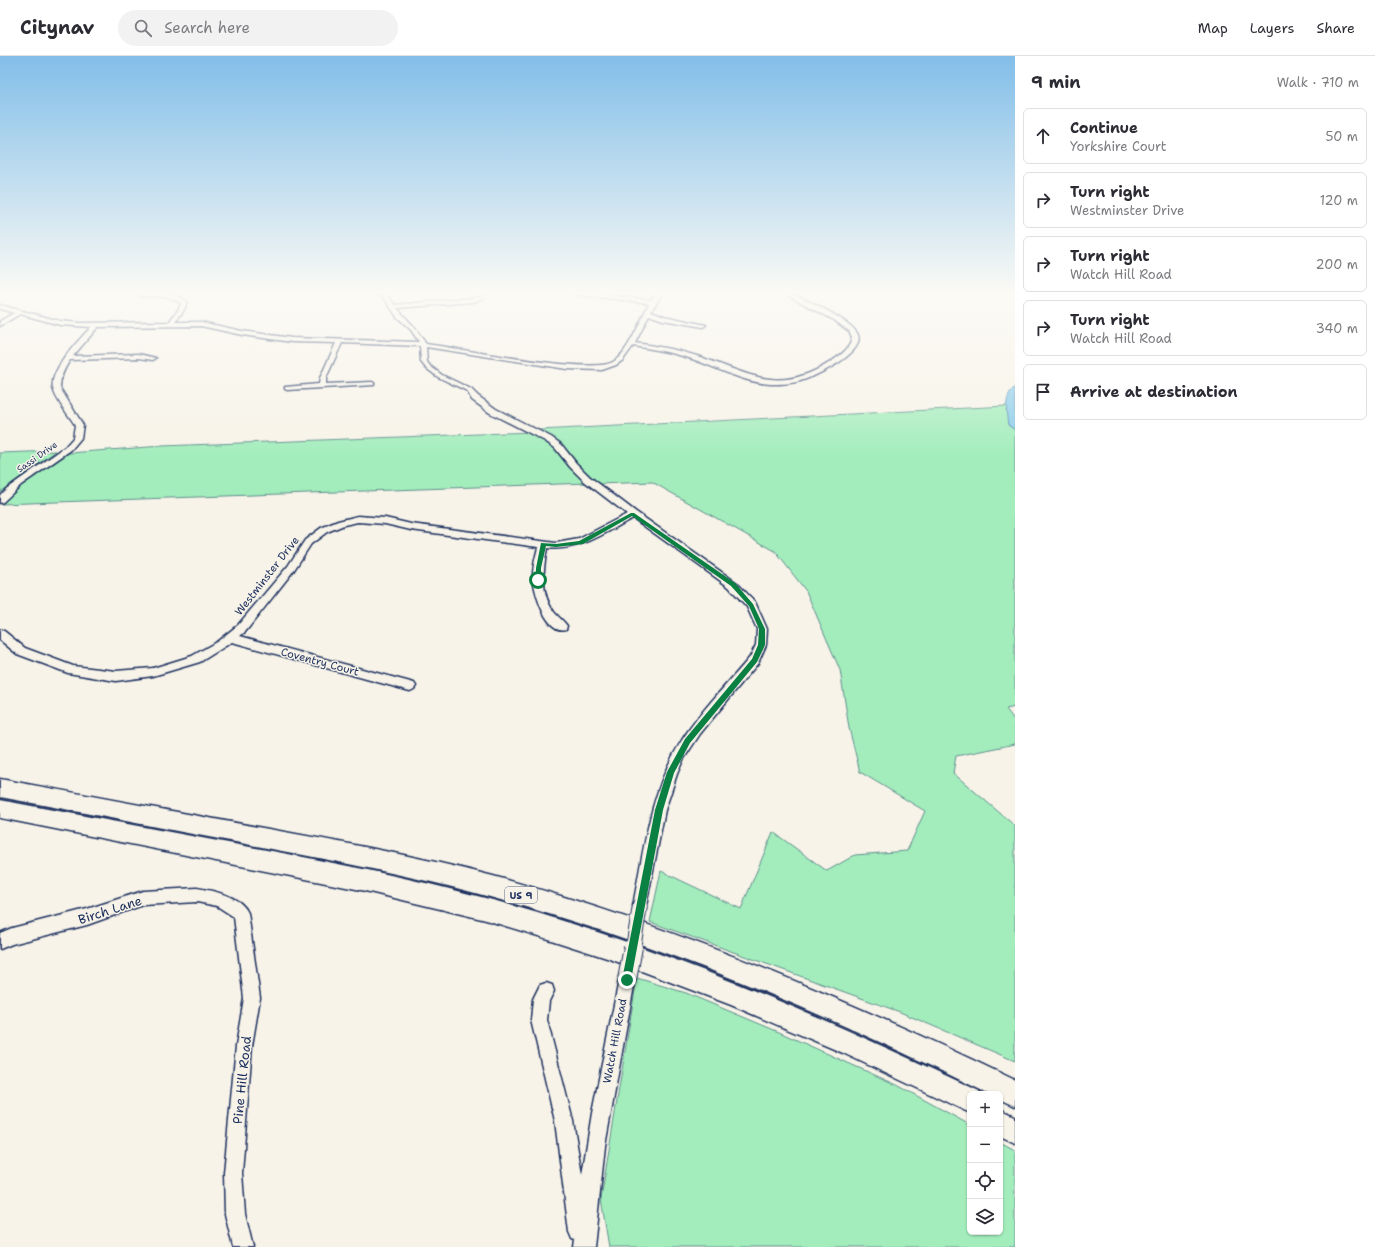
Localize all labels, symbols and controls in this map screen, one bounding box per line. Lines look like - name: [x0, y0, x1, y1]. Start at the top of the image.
- search box: [118, 10, 398, 46]
- text: Citynav: [20, 15, 94, 40]
- icon: search: [132, 17, 154, 39]
- text: Search here: [164, 18, 250, 38]
- text: Map: [1198, 19, 1228, 37]
- text: Layers: [1250, 19, 1294, 37]
- text: Share: [1316, 19, 1355, 37]
- text: 9 min: [1031, 71, 1081, 93]
- text: Walk · 710 m: [1277, 74, 1359, 91]
- text: Continue: [1070, 118, 1138, 138]
- icon: ahead: [1032, 125, 1054, 147]
- text: 50 m: [1325, 128, 1358, 145]
- text: Yorkshire Court: [1070, 138, 1166, 155]
- text: Turn right: [1070, 182, 1150, 202]
- icon: right: [1032, 189, 1054, 211]
- text: 120 m: [1320, 192, 1358, 209]
- text: Westminster Drive: [1070, 202, 1184, 219]
- text: Turn right: [1070, 246, 1150, 266]
- icon: right: [1032, 253, 1054, 275]
- text: 200 m: [1316, 256, 1358, 273]
- text: Watch Hill Road: [1070, 266, 1172, 283]
- text: Turn right: [1070, 310, 1150, 330]
- icon: right: [1032, 317, 1054, 339]
- text: 340 m: [1316, 320, 1358, 337]
- text: Watch Hill Road: [1070, 330, 1172, 347]
- icon: arrive: [1032, 381, 1054, 403]
- text: Arrive at destination: [1070, 382, 1238, 402]
- street label: Sassi Drive: [14, 439, 60, 475]
- street label: Westminster Drive: [231, 533, 303, 619]
- route start: [529, 571, 547, 589]
- street label: Coventry Court: [279, 644, 361, 680]
- road number: US 9: [505, 887, 537, 903]
- street label: Birch Lane: [76, 892, 144, 928]
- route end: [618, 971, 636, 989]
- street label: Watch Hill Road: [599, 997, 631, 1085]
- street label: Pine Hill Road: [229, 1035, 255, 1125]
- map controls: [967, 1091, 1003, 1235]
- button: +: [967, 1091, 1003, 1127]
- button: −: [967, 1127, 1003, 1163]
- button: locate: [967, 1163, 1003, 1199]
- button: layers: [967, 1199, 1003, 1235]

